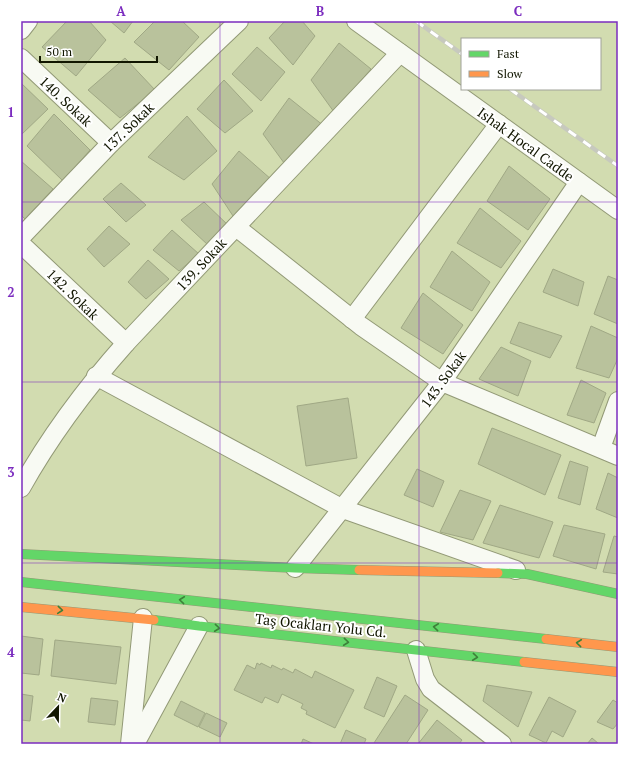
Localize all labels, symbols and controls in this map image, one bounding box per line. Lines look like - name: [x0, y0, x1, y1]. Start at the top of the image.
- text: A: [116, 2, 126, 20]
- text: B: [316, 2, 324, 20]
- text: C: [514, 2, 522, 20]
- scale bar: [40, 38, 157, 64]
- legend: [461, 38, 601, 90]
- text: 50 m: [46, 44, 73, 59]
- text: Fast: [497, 46, 520, 61]
- text: Slow: [497, 66, 523, 81]
- street label: 140. Sokak: [35, 72, 97, 131]
- street label: 137. Sokak: [98, 97, 158, 156]
- text: 1: [7, 103, 15, 121]
- street label: Ishak Hocal Cadde: [474, 103, 578, 185]
- street label: 139. Sokak: [172, 233, 231, 295]
- street label: 142. Sokak: [43, 264, 104, 324]
- text: 2: [7, 283, 15, 301]
- street label: 143. Sokak: [416, 346, 471, 411]
- text: 3: [7, 463, 15, 481]
- one-way arrow: [179, 596, 185, 605]
- one-way arrow: [57, 606, 63, 615]
- street label: Taş Ocakları Yolu Cd.: [254, 609, 388, 641]
- one-way arrow: [214, 623, 220, 632]
- one-way arrow: [433, 623, 439, 632]
- one-way arrow: [343, 637, 349, 646]
- one-way arrow: [576, 639, 582, 648]
- text: 4: [7, 643, 15, 661]
- one-way arrow: [472, 652, 478, 661]
- north arrow: [38, 687, 78, 727]
- text: N: [55, 690, 69, 706]

